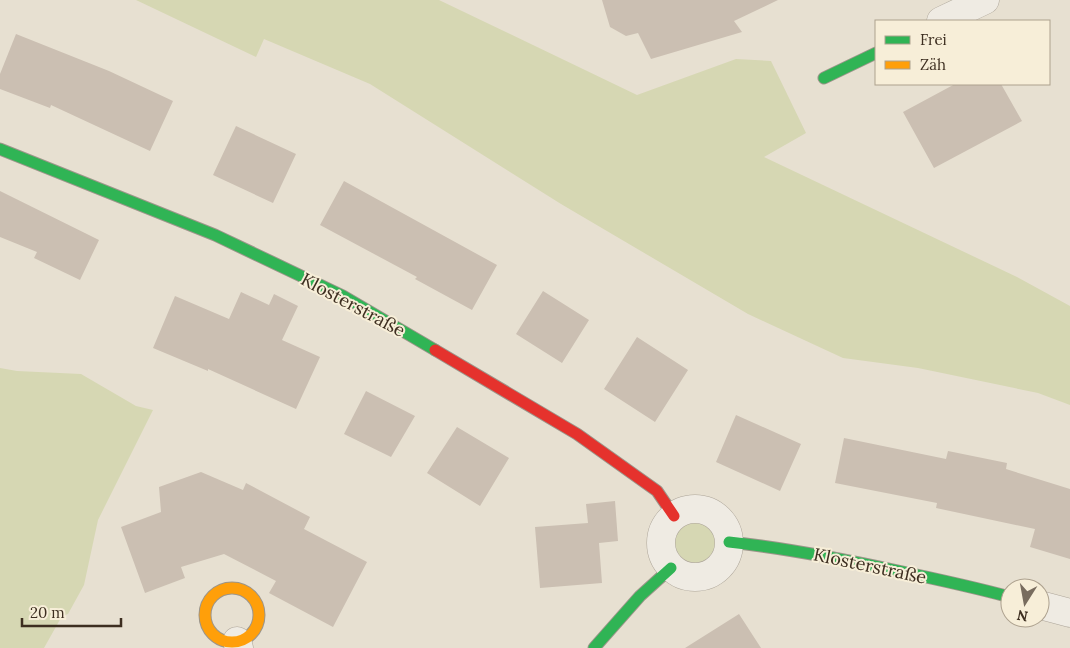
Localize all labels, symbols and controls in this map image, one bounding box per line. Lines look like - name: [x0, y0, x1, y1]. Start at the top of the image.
- legend: [875, 20, 1050, 85]
- text: Frei: [920, 30, 947, 49]
- text: Zäh: [920, 55, 946, 74]
- street label: Klosterstraße: [297, 267, 410, 342]
- street label: Klosterstraße: [812, 542, 929, 589]
- north arrow: [1000, 578, 1050, 628]
- scale bar: [22, 596, 121, 628]
- text: 20 m: [30, 603, 65, 622]
- text: N: [1015, 606, 1030, 626]

